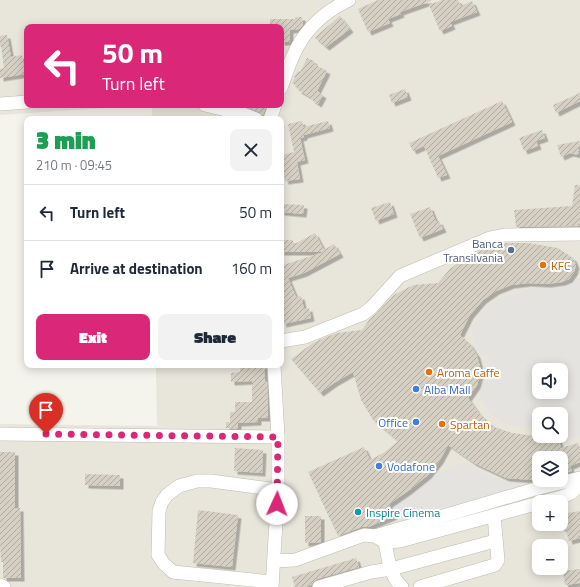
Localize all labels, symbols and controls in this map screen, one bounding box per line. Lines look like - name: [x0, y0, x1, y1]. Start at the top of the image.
- text: 50 m: [102, 31, 163, 74]
- icon: left: [36, 40, 88, 92]
- text: Turn left: [102, 70, 165, 97]
- text: 3 min: [36, 122, 96, 158]
- button: close: [230, 129, 272, 171]
- text: 210 m · 09:45: [36, 155, 112, 175]
- text: Turn left: [70, 201, 125, 224]
- text: 50 m: [239, 201, 272, 224]
- icon: left: [36, 202, 58, 224]
- place label: Banca Transilvania: [443, 234, 503, 267]
- marker: Banca Transilvania: [506, 245, 516, 255]
- place label: KFC: [551, 256, 571, 275]
- text: Arrive at destination: [70, 257, 203, 280]
- text: 160 m: [231, 257, 272, 280]
- icon: arrive: [36, 258, 58, 280]
- marker: KFC: [538, 260, 548, 270]
- button: Exit: [36, 314, 150, 360]
- button: Share: [158, 314, 272, 360]
- place label: Aroma Caffe: [437, 363, 500, 382]
- map controls: [532, 363, 568, 575]
- button: sound: [532, 363, 568, 399]
- marker: Aroma Caffe: [424, 367, 434, 377]
- place label: Alba Mall: [424, 380, 471, 399]
- marker: Alba Mall: [411, 384, 421, 394]
- pin: [29, 393, 63, 434]
- icon: arrive: [35, 399, 57, 421]
- button: search: [532, 407, 568, 443]
- place label: Office: [378, 413, 408, 432]
- place label: Spartan: [450, 415, 490, 434]
- marker: Office: [411, 417, 421, 427]
- marker: Spartan: [437, 419, 447, 429]
- button: layers: [532, 451, 568, 487]
- place label: Vodafone: [387, 457, 435, 476]
- marker: Vodafone: [374, 461, 384, 471]
- position arrow: [256, 483, 298, 525]
- button: +: [532, 495, 568, 531]
- place label: Inspire Cinema: [366, 503, 440, 522]
- marker: Inspire Cinema: [353, 507, 363, 517]
- button: −: [532, 539, 568, 575]

